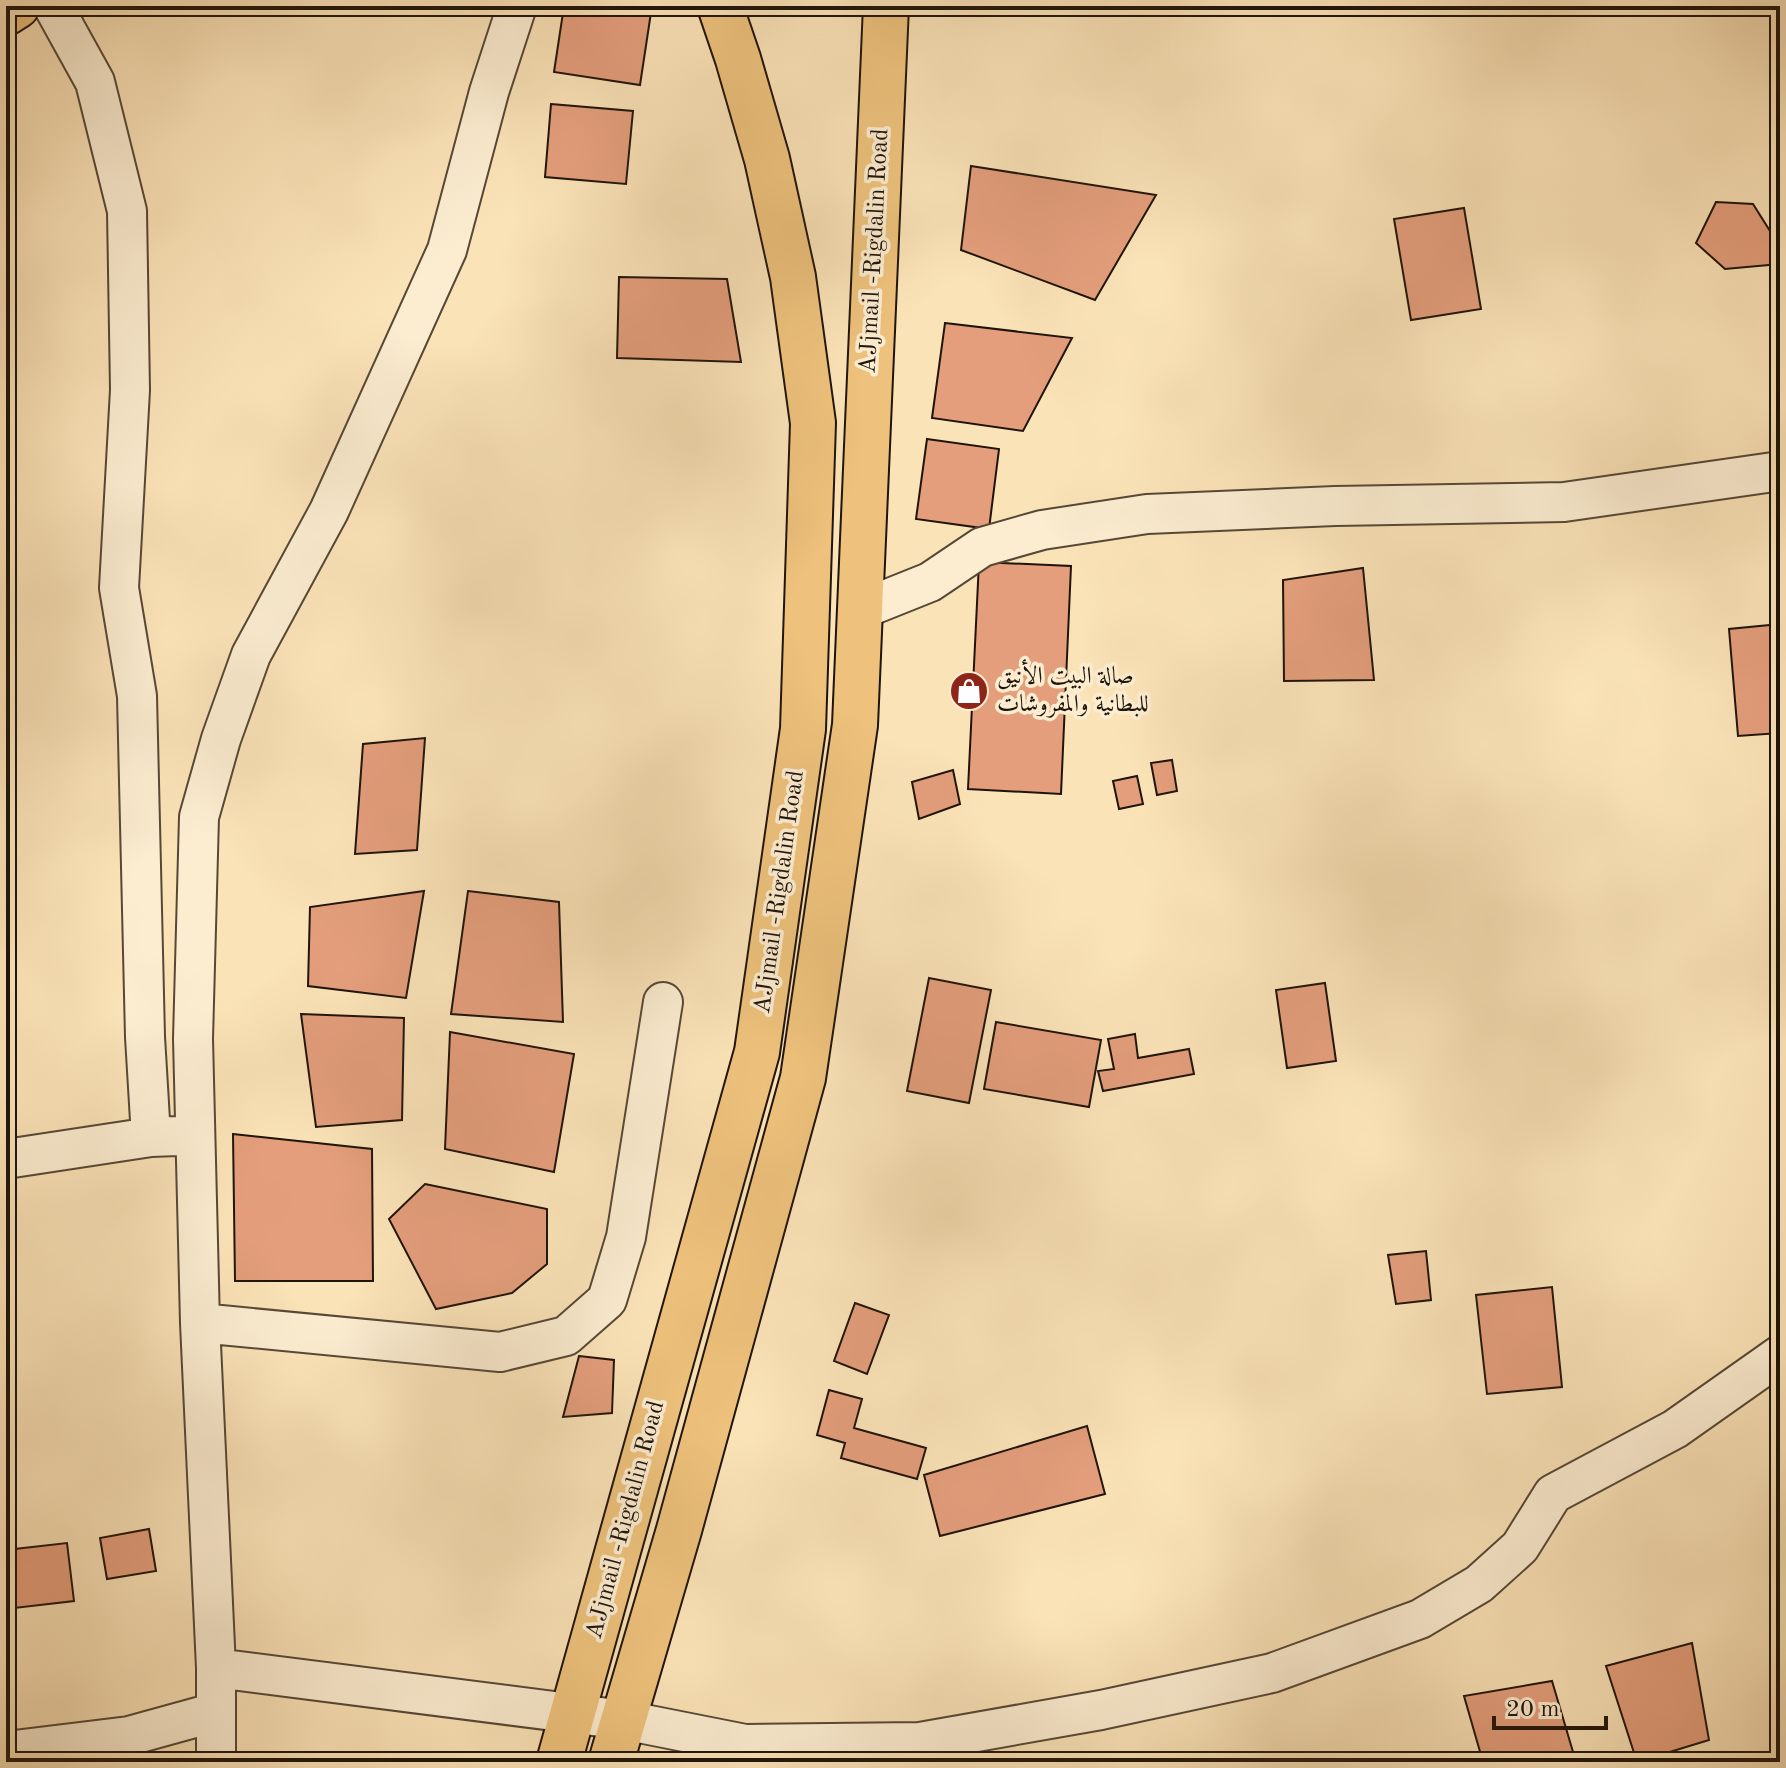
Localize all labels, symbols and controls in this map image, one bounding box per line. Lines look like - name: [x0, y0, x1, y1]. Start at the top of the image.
- street label: AJjmail -Rigdalin Road: [857, 128, 893, 374]
- place label: صالة البيت الأنيق للبطانية والمفروشات: [997, 659, 1149, 718]
- shop icon: صالة البيت الأنيق للبطانية والمفروشات: [948, 670, 990, 712]
- street label: AJjmail -Rigdalin Road: [751, 769, 809, 1015]
- street label: AJjmail -Rigdalin Road: [583, 1398, 669, 1642]
- scale bar: [1494, 1680, 1606, 1730]
- text: 20 m: [1506, 1698, 1560, 1722]

